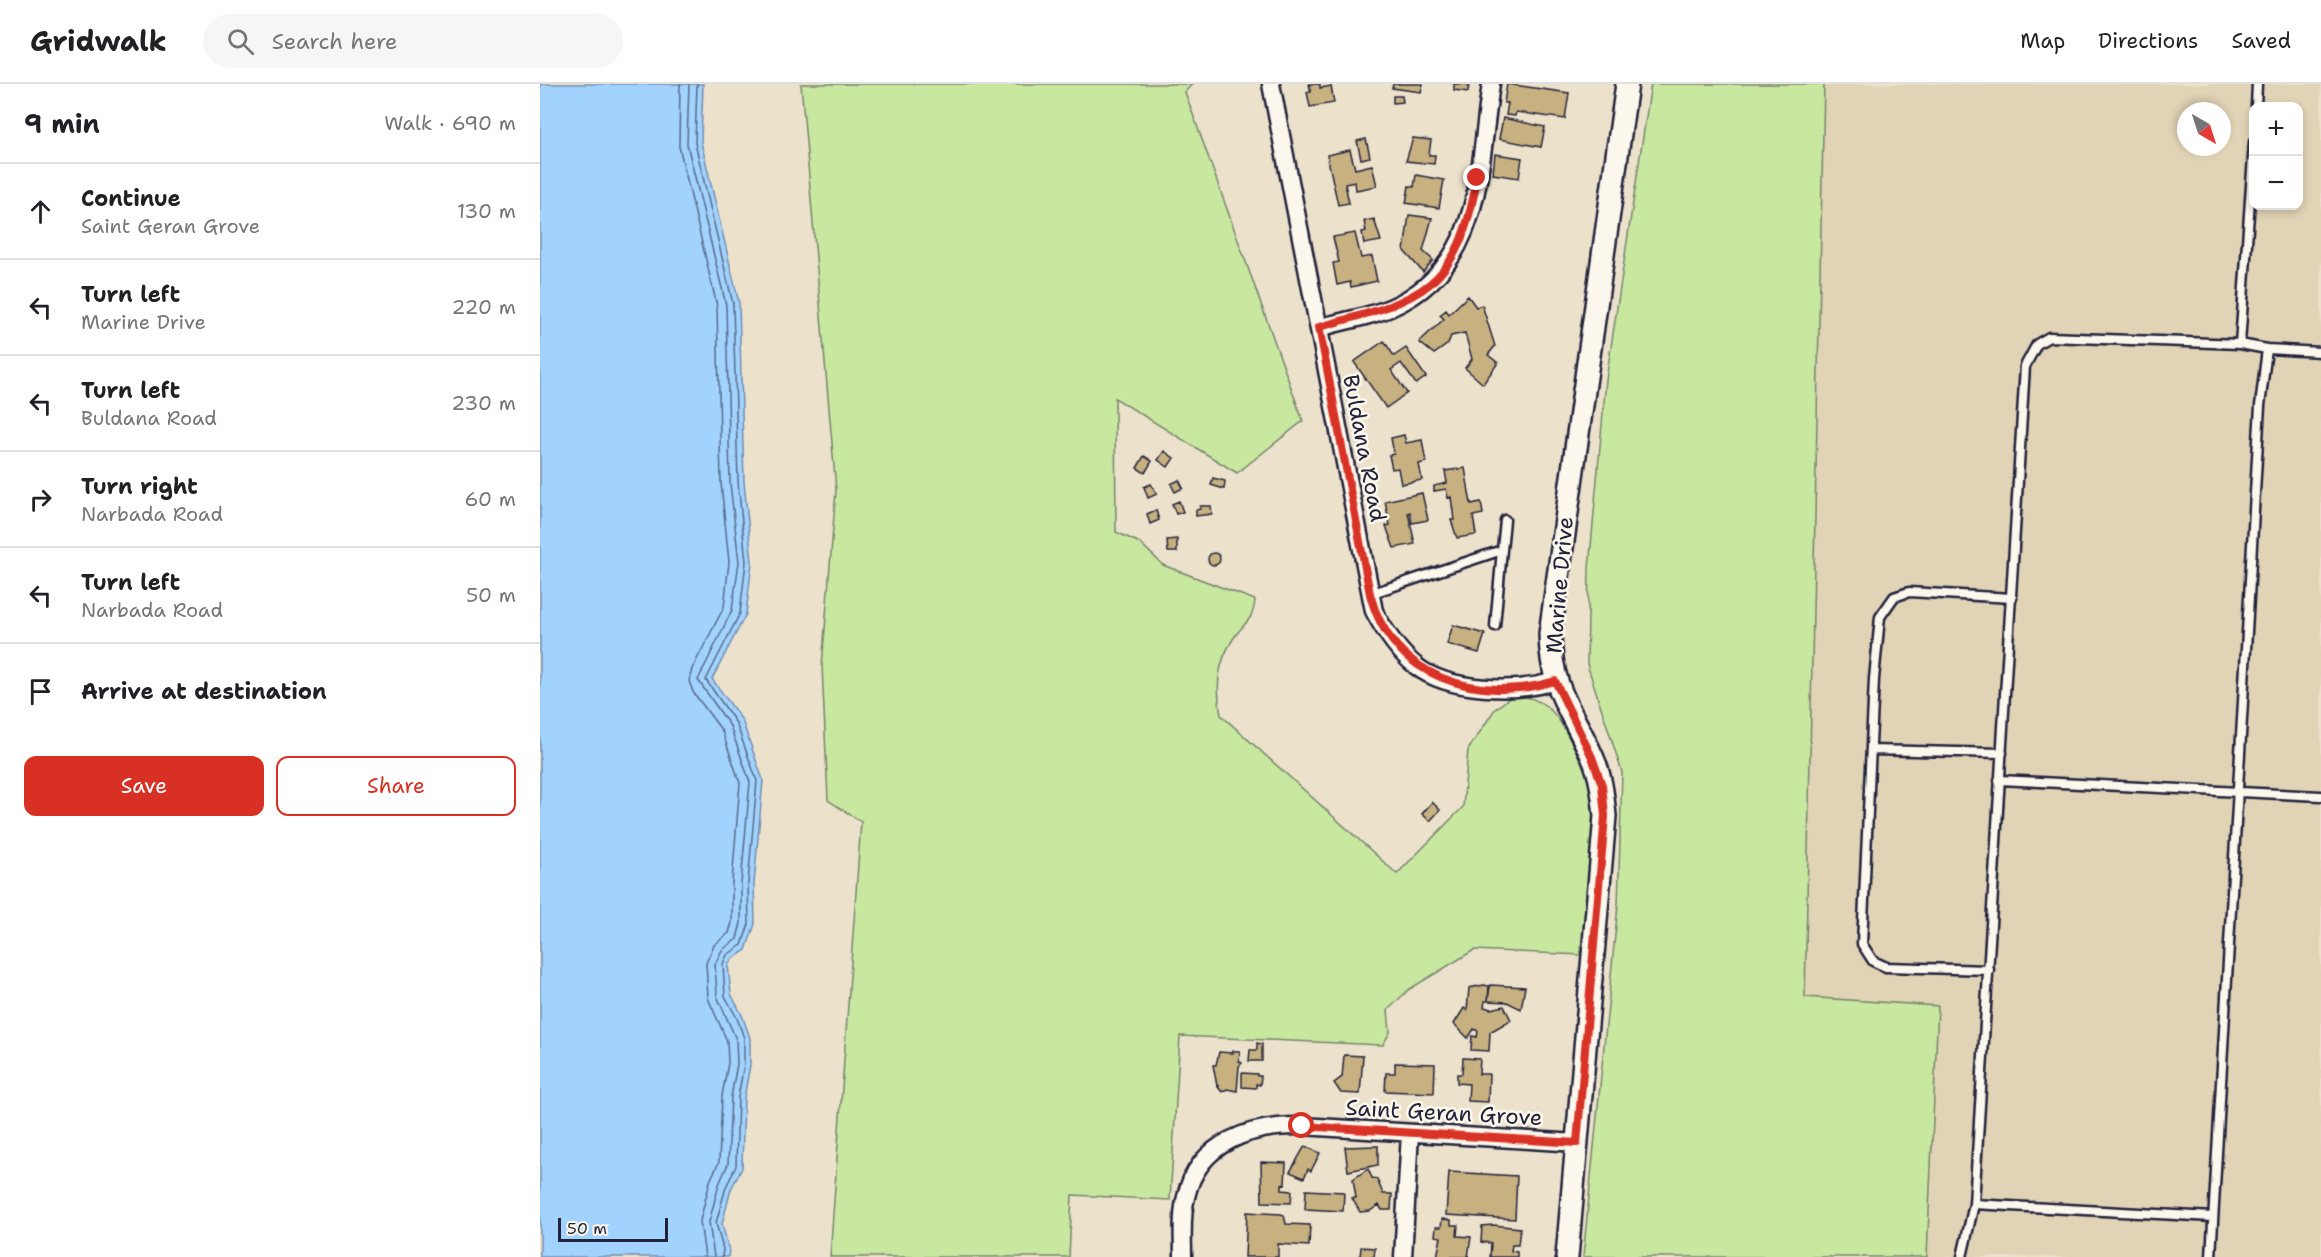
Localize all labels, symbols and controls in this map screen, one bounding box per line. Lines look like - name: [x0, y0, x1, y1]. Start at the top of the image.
- search box: [203, 14, 623, 68]
- text: Gridwalk: [30, 22, 167, 60]
- icon: search: [224, 25, 257, 58]
- text: Search here: [272, 27, 398, 56]
- text: Map: [2020, 27, 2065, 55]
- text: Directions: [2098, 27, 2198, 55]
- text: Saved: [2231, 27, 2291, 55]
- north arrow: [2177, 102, 2231, 156]
- map controls: [2249, 102, 2303, 210]
- button: +: [2249, 102, 2303, 156]
- text: 9 min: [24, 106, 100, 141]
- text: Walk · 690 m: [384, 110, 516, 136]
- button: −: [2249, 156, 2303, 210]
- route end: [1463, 164, 1489, 190]
- text: Continue: [81, 184, 181, 213]
- icon: ahead: [24, 195, 57, 228]
- text: 130 m: [457, 198, 516, 224]
- text: Saint Geran Grove: [81, 213, 260, 239]
- text: Turn left: [81, 280, 180, 309]
- icon: left: [24, 291, 57, 324]
- text: 220 m: [452, 294, 516, 320]
- text: Marine Drive: [81, 309, 206, 335]
- street label: Buldana Road: [1336, 372, 1393, 524]
- text: Turn left: [81, 376, 180, 405]
- icon: left: [24, 387, 57, 420]
- text: 230 m: [451, 390, 516, 416]
- text: Buldana Road: [81, 405, 217, 431]
- text: Turn right: [81, 472, 198, 501]
- icon: right: [24, 483, 57, 516]
- text: 60 m: [464, 486, 516, 512]
- text: Narbada Road: [81, 501, 223, 527]
- street label: Marine Drive: [1539, 515, 1580, 655]
- text: Turn left: [81, 568, 180, 597]
- icon: left: [24, 579, 57, 612]
- text: 50 m: [466, 582, 516, 608]
- text: Narbada Road: [81, 597, 223, 623]
- icon: arrive: [24, 675, 57, 708]
- text: Arrive at destination: [81, 677, 327, 706]
- button: Save: [24, 756, 264, 816]
- button: Share: [276, 756, 516, 816]
- street label: Saint Geran Grove: [1345, 1093, 1543, 1132]
- route start: [1288, 1112, 1314, 1138]
- scale bar: [558, 1215, 668, 1242]
- text: 50 m: [567, 1218, 607, 1239]

